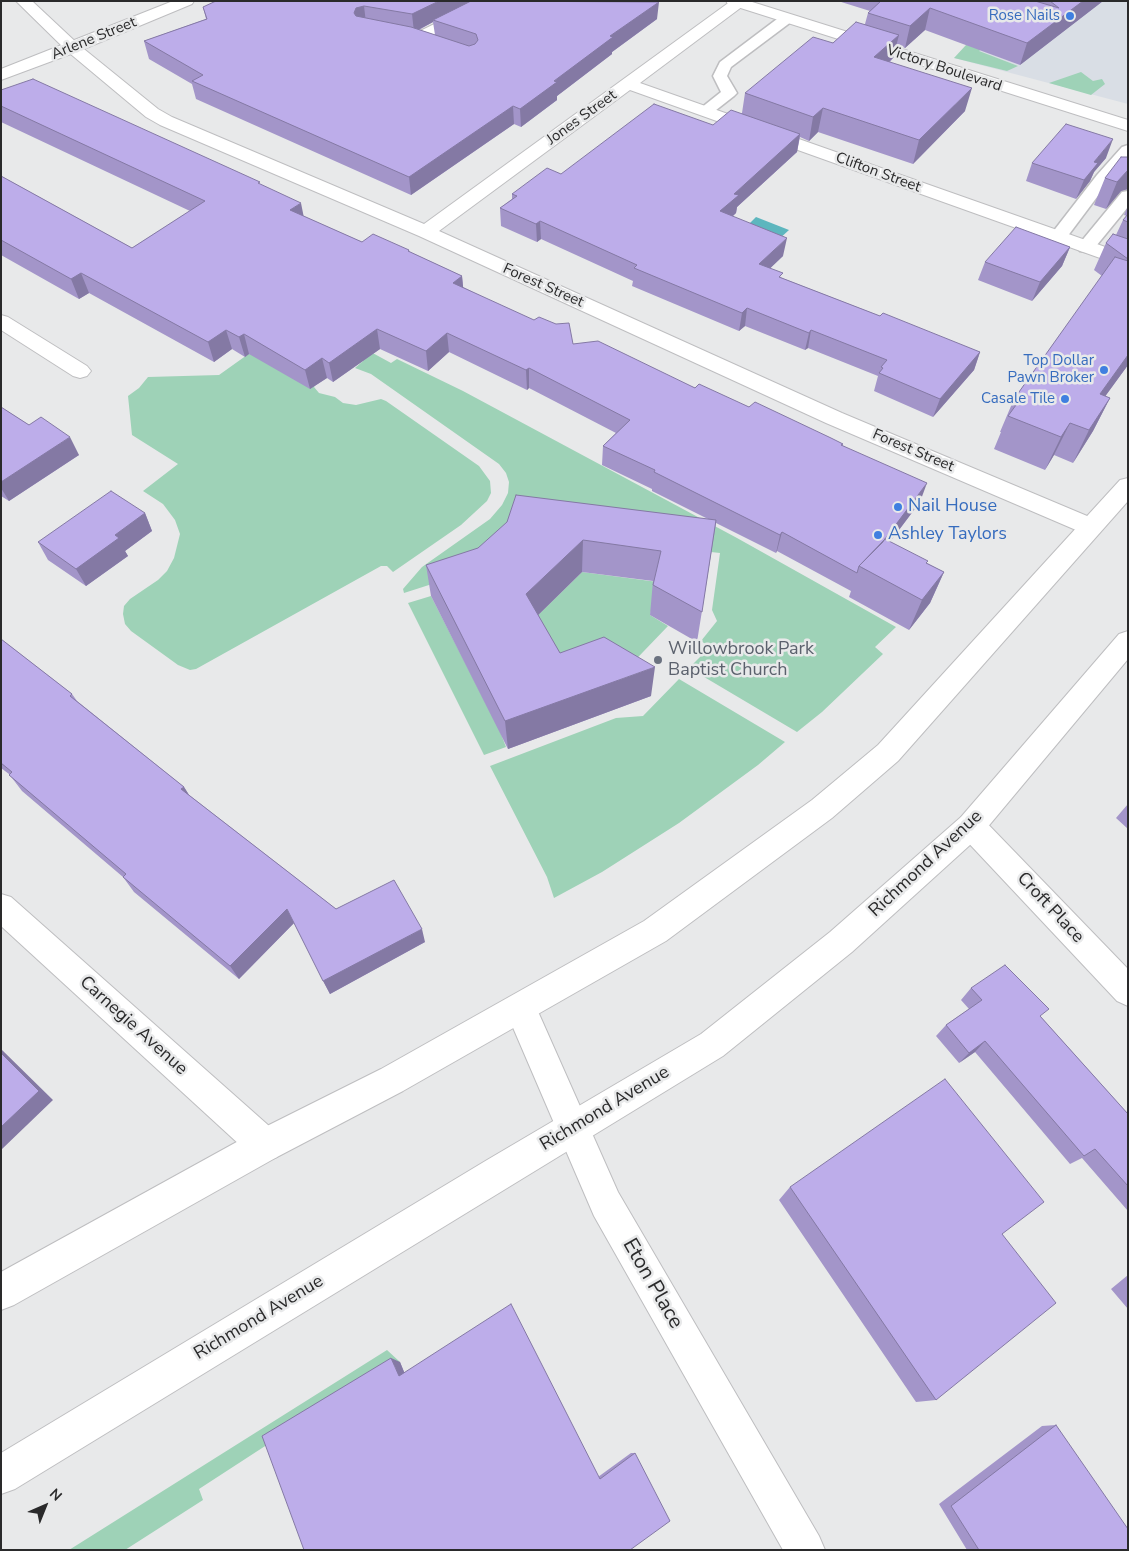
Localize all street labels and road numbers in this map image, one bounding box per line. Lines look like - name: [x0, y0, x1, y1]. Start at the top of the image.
- street label: Arlene Street: [49, 14, 139, 64]
- street label: Victory Boulevard: [884, 42, 1004, 96]
- street label: Jones Street: [544, 87, 620, 149]
- street label: Clifton Street: [833, 149, 923, 197]
- street label: Forest Street: [500, 260, 586, 312]
- street label: Forest Street: [870, 426, 956, 476]
- street label: Richmond Avenue: [865, 806, 987, 922]
- street label: Croft Place: [1012, 868, 1088, 948]
- street label: Carnegie Avenue: [75, 972, 191, 1080]
- street label: Richmond Avenue: [537, 1062, 673, 1156]
- street label: Eton Place: [616, 1235, 688, 1333]
- street label: Richmond Avenue: [191, 1271, 327, 1365]

